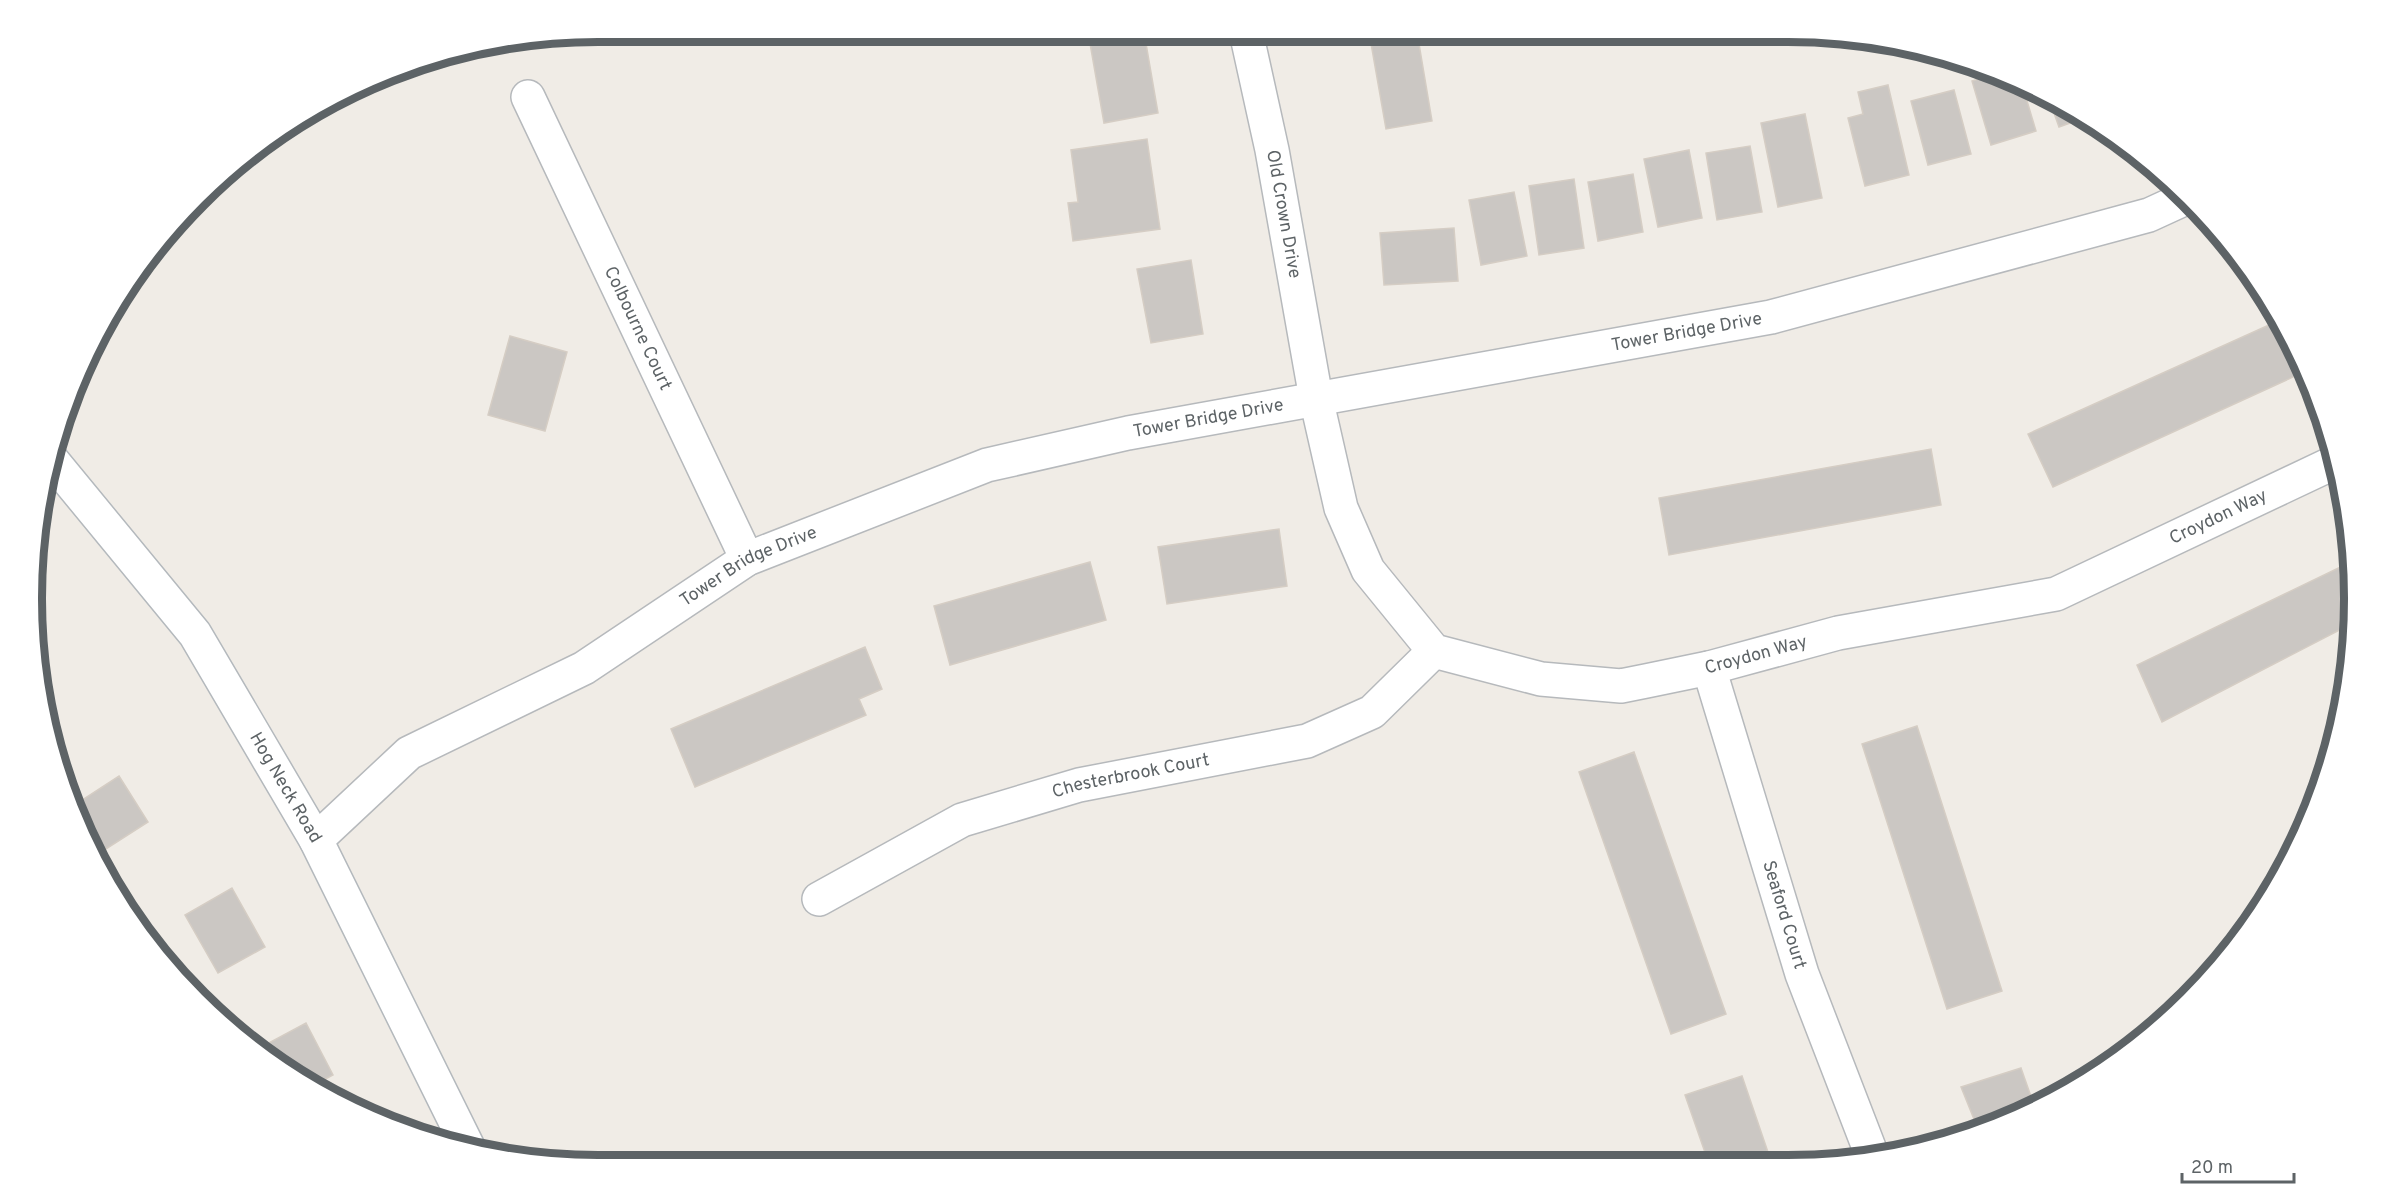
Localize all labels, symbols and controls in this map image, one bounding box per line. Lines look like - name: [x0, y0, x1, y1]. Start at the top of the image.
- street label: Old Crown Drive: [1261, 148, 1306, 280]
- street label: Colbourne Court: [598, 263, 677, 394]
- street label: Tower Bridge Drive: [1609, 307, 1764, 357]
- street label: Tower Bridge Drive: [1131, 394, 1286, 443]
- street label: Croydon Way: [2166, 484, 2271, 550]
- street label: Tower Bridge Drive: [675, 521, 820, 612]
- street label: Croydon Way: [1702, 630, 1810, 680]
- street label: Hog Neck Road: [244, 728, 327, 847]
- street label: Chesterbrook Court: [1049, 749, 1211, 804]
- street label: Seaford Court: [1757, 858, 1811, 972]
- scale bar: [2182, 1146, 2294, 1184]
- text: 20 m: [2191, 1157, 2233, 1180]

